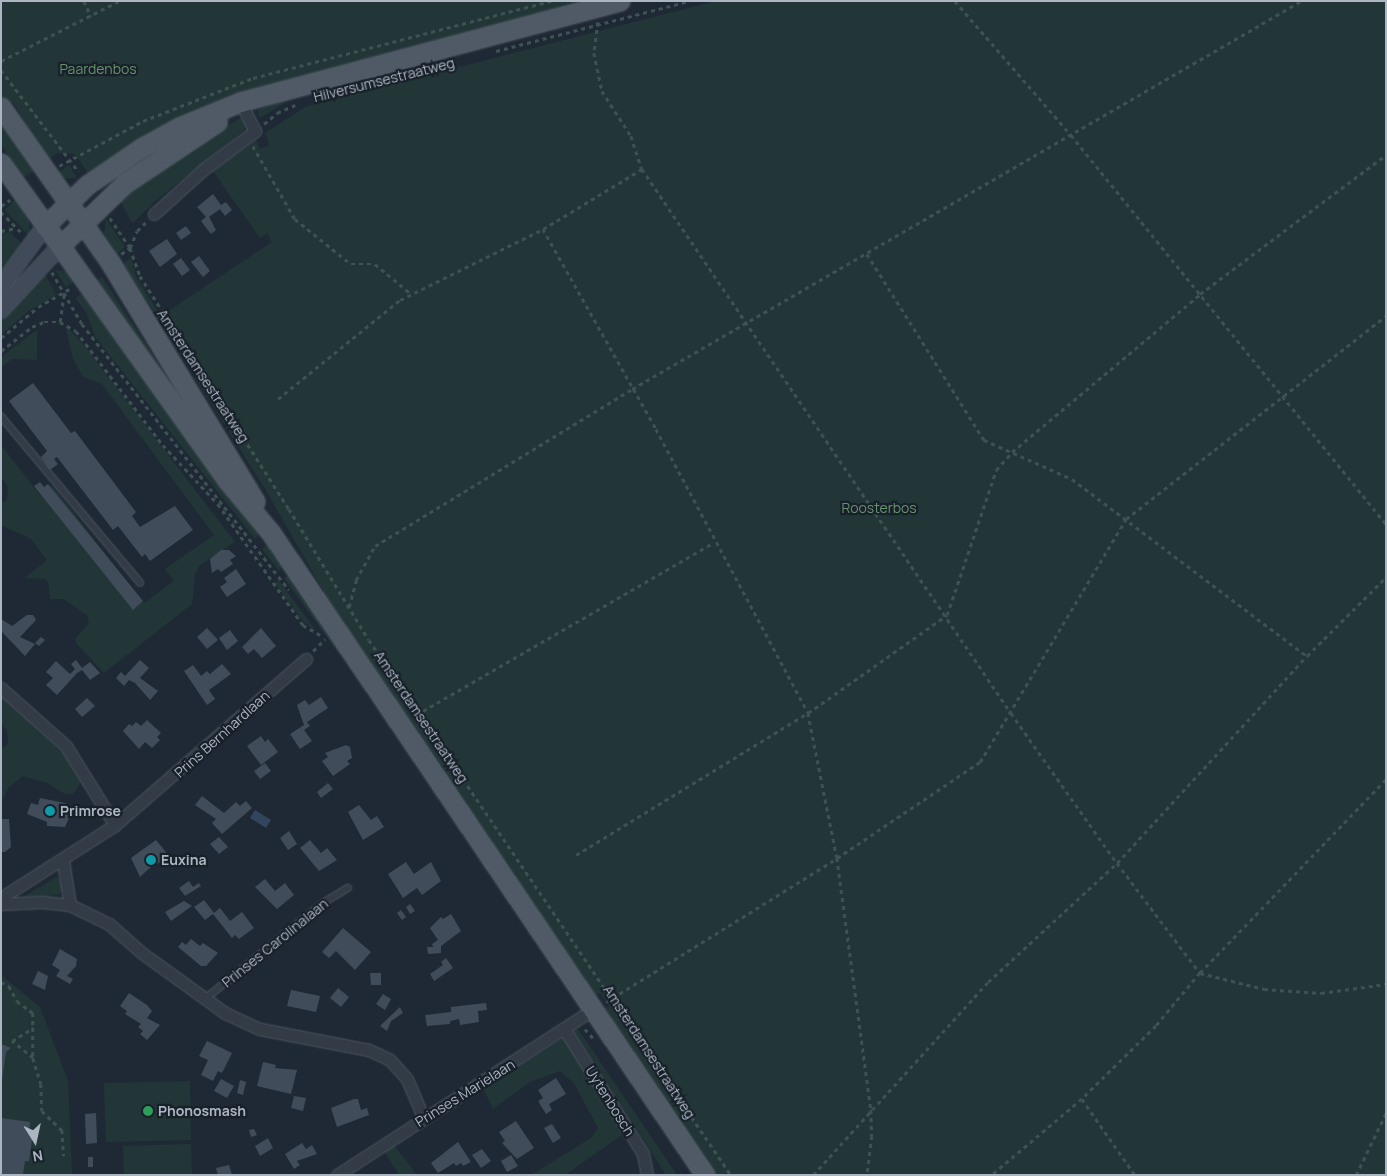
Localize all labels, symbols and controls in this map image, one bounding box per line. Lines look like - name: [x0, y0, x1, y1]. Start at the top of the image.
- street label: Hilversumsestraatweg: [312, 54, 456, 106]
- park label: Paardenbos: [59, 61, 137, 77]
- street label: Amsterdamsestraatweg: [154, 306, 252, 446]
- park label: Roosterbos: [841, 500, 917, 516]
- street label: Amsterdamsestraatweg: [370, 648, 472, 786]
- street label: Prins Bernhardlaan: [171, 687, 273, 781]
- place label: Primrose: [60, 803, 121, 819]
- marker: Primrose: [44, 805, 56, 817]
- place label: Euxina: [161, 852, 206, 868]
- marker: Euxina: [145, 854, 157, 866]
- street label: Prinses Carolinalaan: [219, 895, 331, 991]
- street label: Amsterdamsestraatweg: [600, 982, 698, 1122]
- street label: Prinses Marielaan: [412, 1056, 518, 1130]
- street label: Uytenbosch: [582, 1063, 638, 1139]
- place label: Phonosmash: [158, 1103, 246, 1119]
- marker: Phonosmash: [142, 1105, 154, 1117]
- north arrow: [10, 1116, 60, 1166]
- text: N: [31, 1146, 44, 1166]

